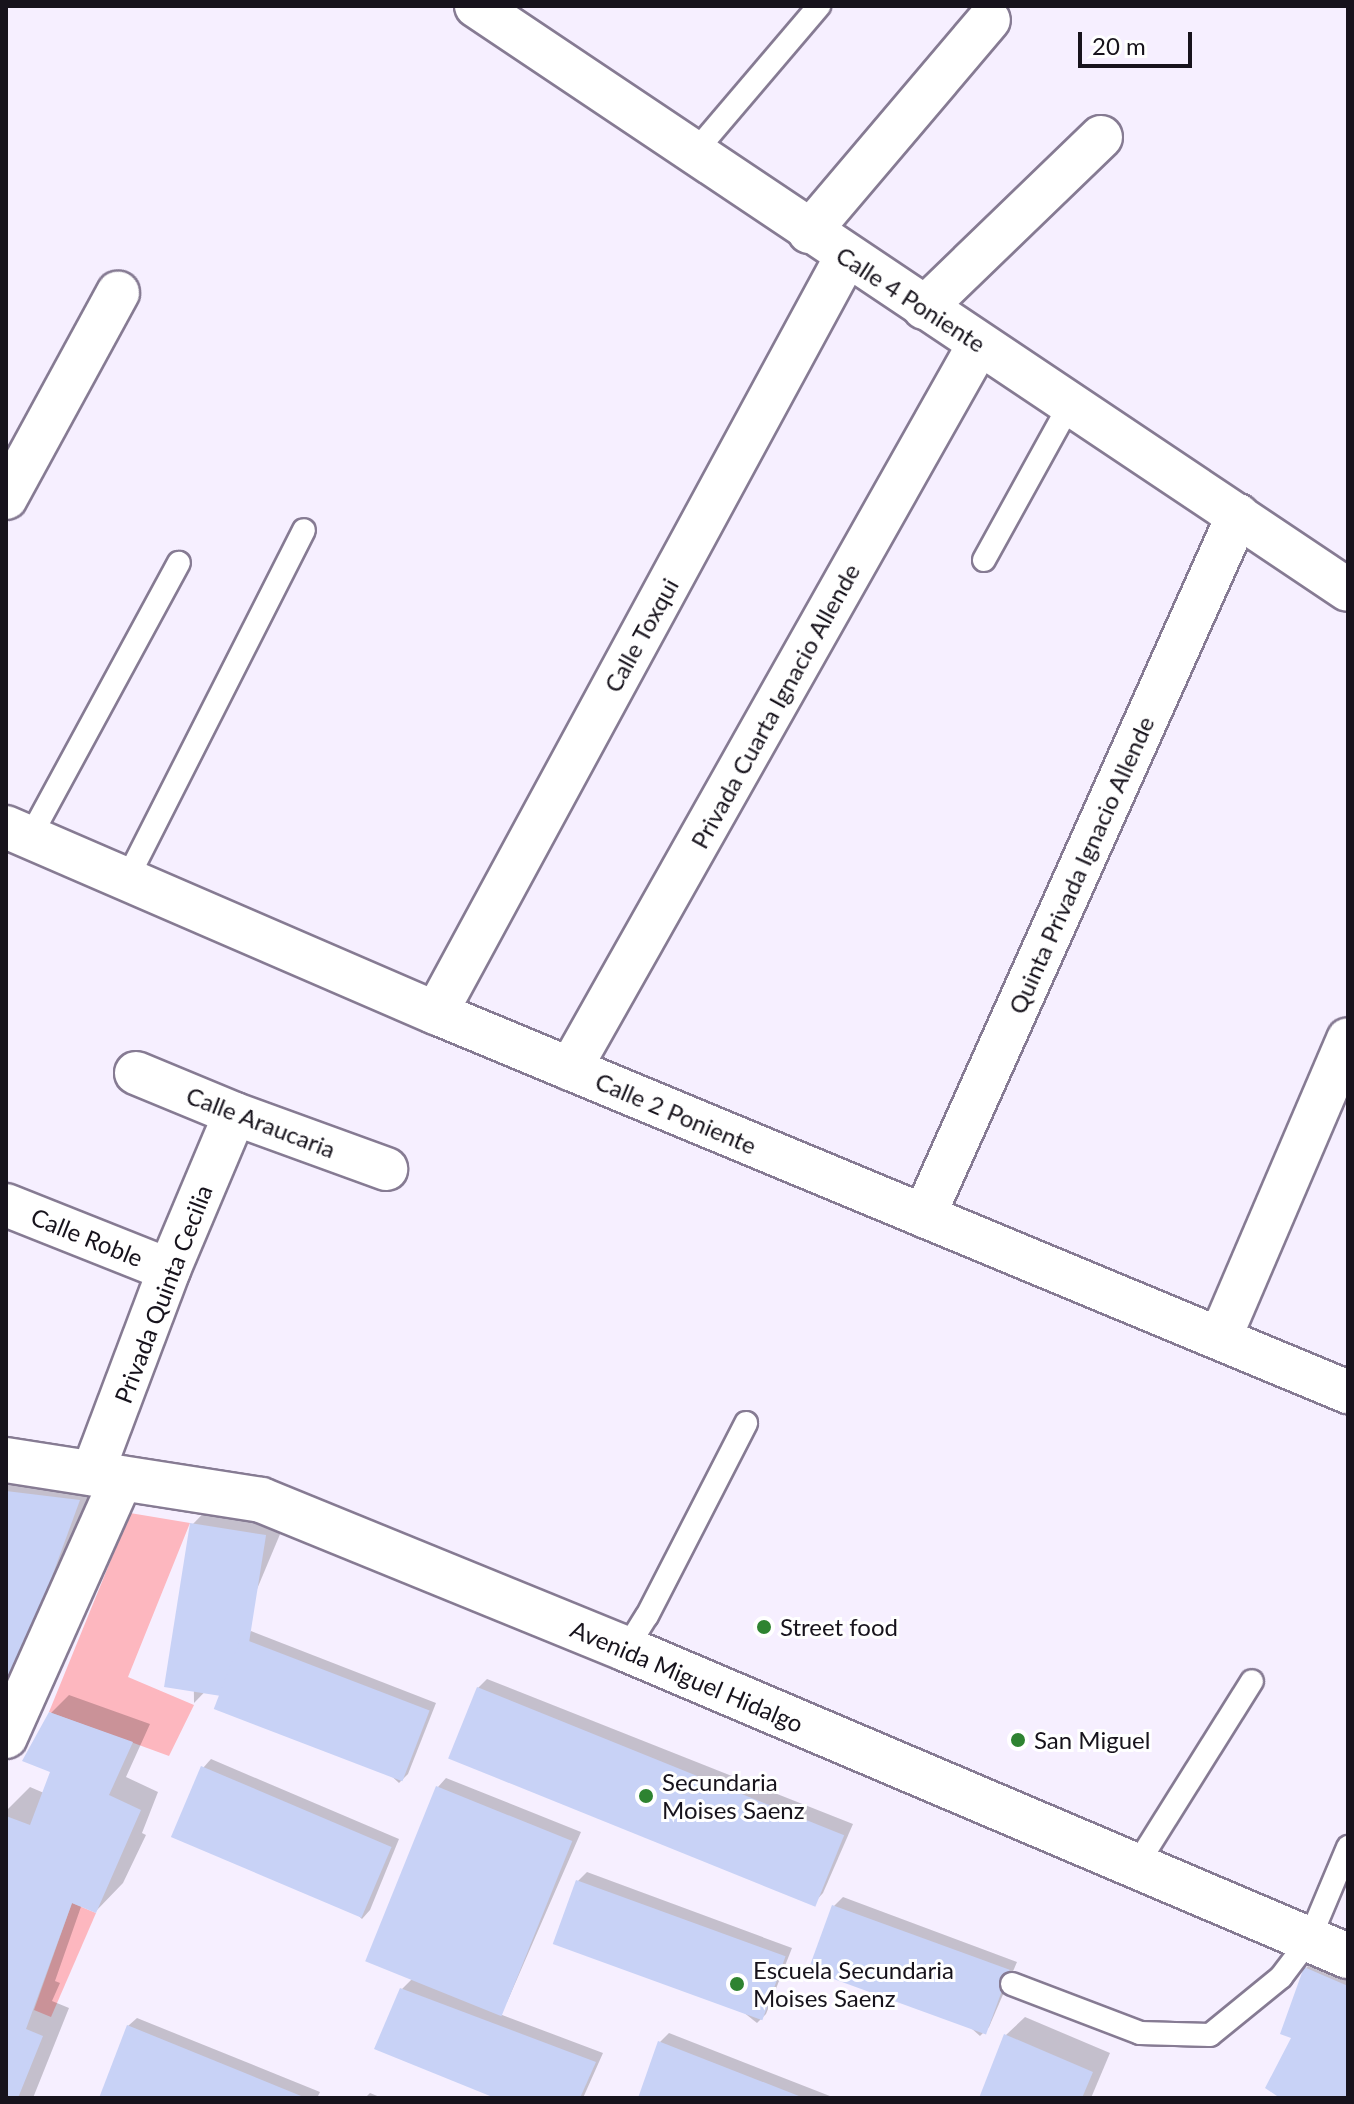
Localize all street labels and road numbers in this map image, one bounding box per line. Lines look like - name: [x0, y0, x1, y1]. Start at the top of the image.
- street label: Calle 4 Poniente: [831, 240, 991, 358]
- street label: Privada Cuarta Ignacio Allende: [684, 558, 866, 854]
- street label: Calle Toxqui: [598, 573, 684, 697]
- street label: Quinta Privada Ignacio Allende: [1002, 712, 1160, 1018]
- street label: Calle 2 Poniente: [591, 1066, 761, 1160]
- street label: Calle Araucaria: [182, 1080, 340, 1164]
- street label: Privada Quinta Cecilia: [108, 1181, 218, 1407]
- street label: Calle Roble: [27, 1202, 147, 1272]
- street label: Avenida Miguel Hidalgo: [566, 1614, 808, 1738]

